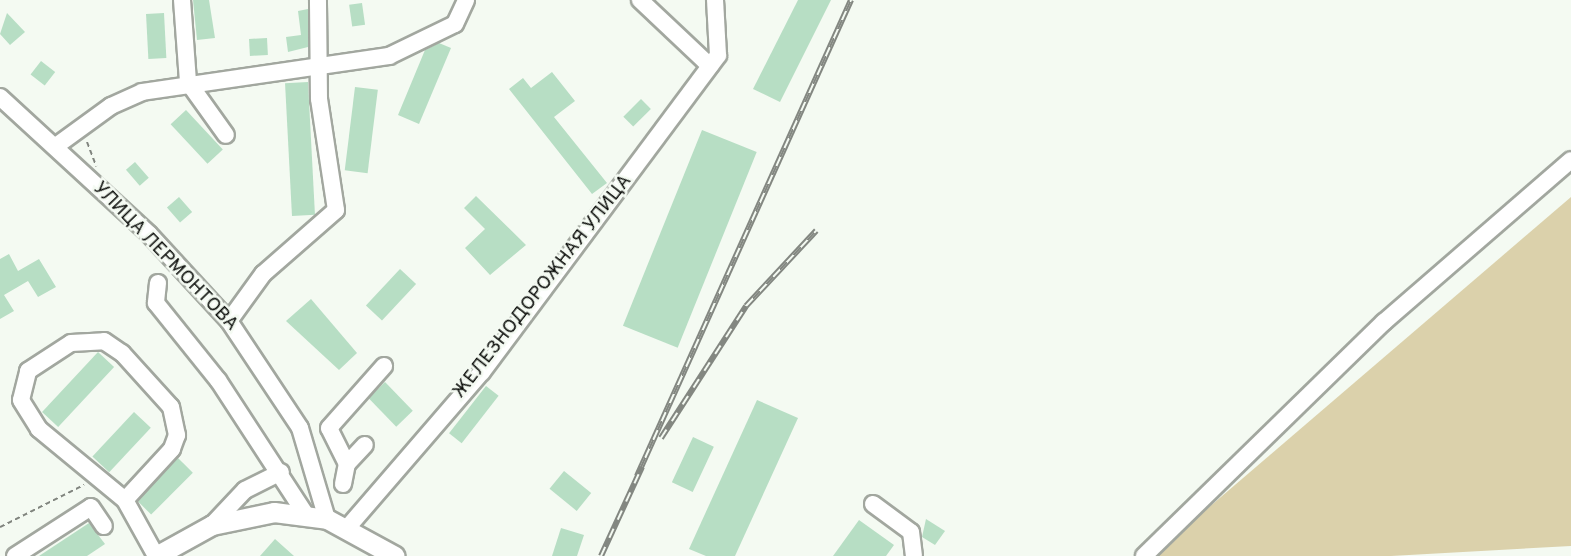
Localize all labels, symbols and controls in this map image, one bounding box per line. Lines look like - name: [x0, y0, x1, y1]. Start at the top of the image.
- street label: ЖЕЛЕЗНОДОРОЖНАЯ УЛИЦА: [449, 171, 637, 403]
- street label: УЛИЦА ЛЕРМОНТОВА: [87, 177, 243, 337]

